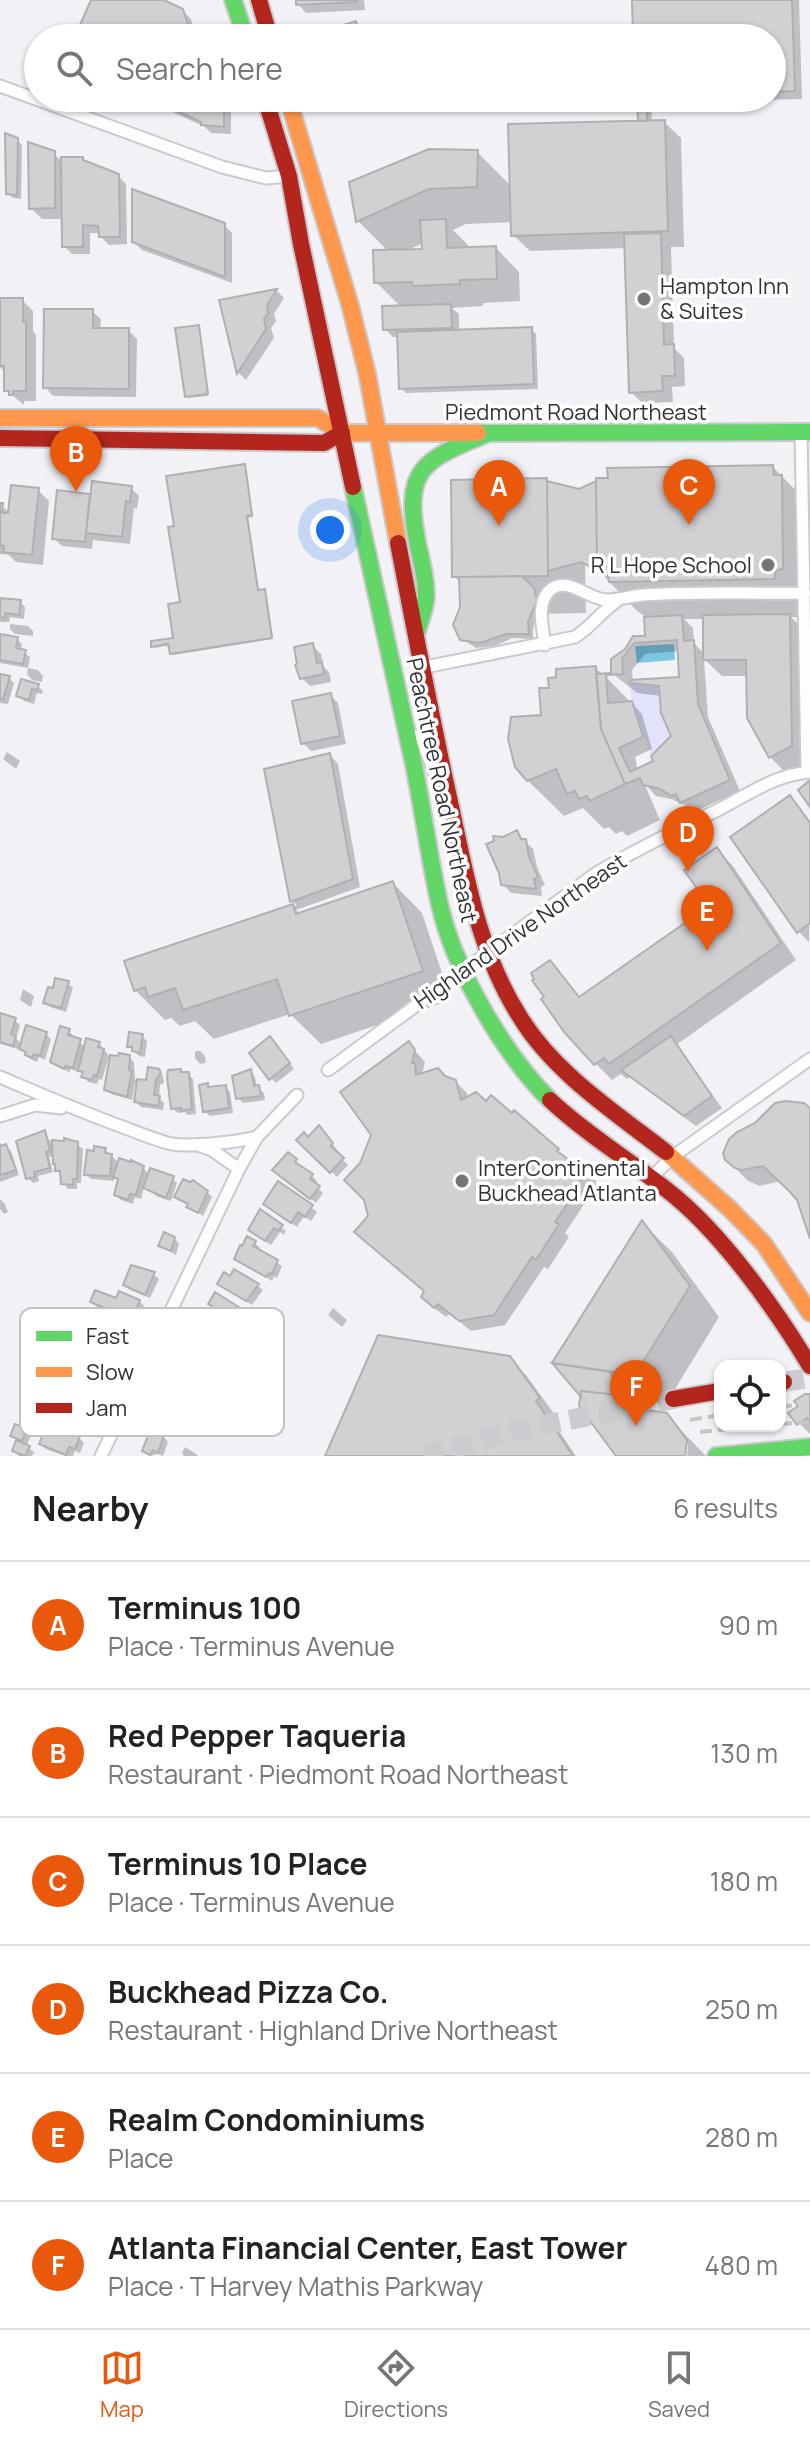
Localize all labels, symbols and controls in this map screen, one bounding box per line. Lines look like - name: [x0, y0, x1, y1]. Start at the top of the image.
- search box: [24, 24, 786, 112]
- icon: search: [52, 46, 96, 90]
- text: Search here: [116, 48, 283, 89]
- place label: Hampton Inn & Suites: [660, 271, 789, 326]
- marker: Hampton Inn & Suites: [635, 290, 653, 308]
- street label: Piedmont Road Northeast: [445, 397, 707, 427]
- pin: B: [50, 426, 102, 492]
- pin: C: [663, 459, 715, 525]
- pin: A: [473, 460, 525, 526]
- your location: [310, 510, 350, 550]
- place label: R L Hope School: [591, 550, 752, 580]
- marker: R L Hope School: [759, 556, 777, 574]
- street label: Peachtree Road Northeast: [399, 655, 485, 925]
- pin: D: [662, 806, 714, 872]
- street label: Highland Drive Northeast: [408, 846, 632, 1016]
- pin: E: [681, 885, 733, 951]
- place label: InterContinental Buckhead Atlanta: [478, 1153, 657, 1208]
- marker: InterContinental Buckhead Atlanta: [453, 1172, 471, 1190]
- legend: [20, 1308, 284, 1436]
- text: Fast: [86, 1321, 129, 1351]
- text: Slow: [86, 1357, 134, 1387]
- pin: F: [610, 1360, 662, 1426]
- map controls: [714, 1360, 786, 1432]
- button: locate: [714, 1360, 786, 1432]
- text: Jam: [86, 1393, 127, 1423]
- text: Nearby: [32, 1485, 148, 1531]
- text: 6 results: [673, 1490, 778, 1526]
- text: Terminus 100: [108, 1587, 302, 1628]
- text: A: [49, 1607, 67, 1643]
- text: 90 m: [719, 1607, 778, 1643]
- text: Place · Terminus Avenue: [108, 1628, 395, 1664]
- text: Red Pepper Taqueria: [108, 1715, 406, 1756]
- text: B: [50, 1735, 66, 1771]
- text: 130 m: [710, 1735, 778, 1771]
- text: Restaurant · Piedmont Road Northeast: [108, 1756, 568, 1792]
- text: Terminus 10 Place: [108, 1843, 368, 1884]
- text: C: [48, 1863, 68, 1899]
- text: 180 m: [710, 1863, 778, 1899]
- text: Place · Terminus Avenue: [108, 1884, 395, 1920]
- text: Buckhead Pizza Co.: [108, 1971, 389, 2012]
- text: D: [49, 1991, 67, 2027]
- text: 250 m: [705, 1991, 778, 2027]
- text: Restaurant · Highland Drive Northeast: [108, 2012, 558, 2048]
- text: Realm Condominiums: [108, 2099, 425, 2140]
- text: E: [50, 2119, 66, 2155]
- text: 280 m: [705, 2119, 778, 2155]
- text: Place: [108, 2140, 173, 2176]
- text: Atlanta Financial Center, East Tower: [108, 2227, 628, 2268]
- text: F: [51, 2247, 65, 2283]
- text: 480 m: [704, 2247, 778, 2283]
- text: Place · T Harvey Mathis Parkway: [108, 2268, 483, 2304]
- tab: Map: [100, 2346, 144, 2424]
- tab: Directions: [344, 2346, 448, 2424]
- tab: Saved: [648, 2346, 710, 2424]

